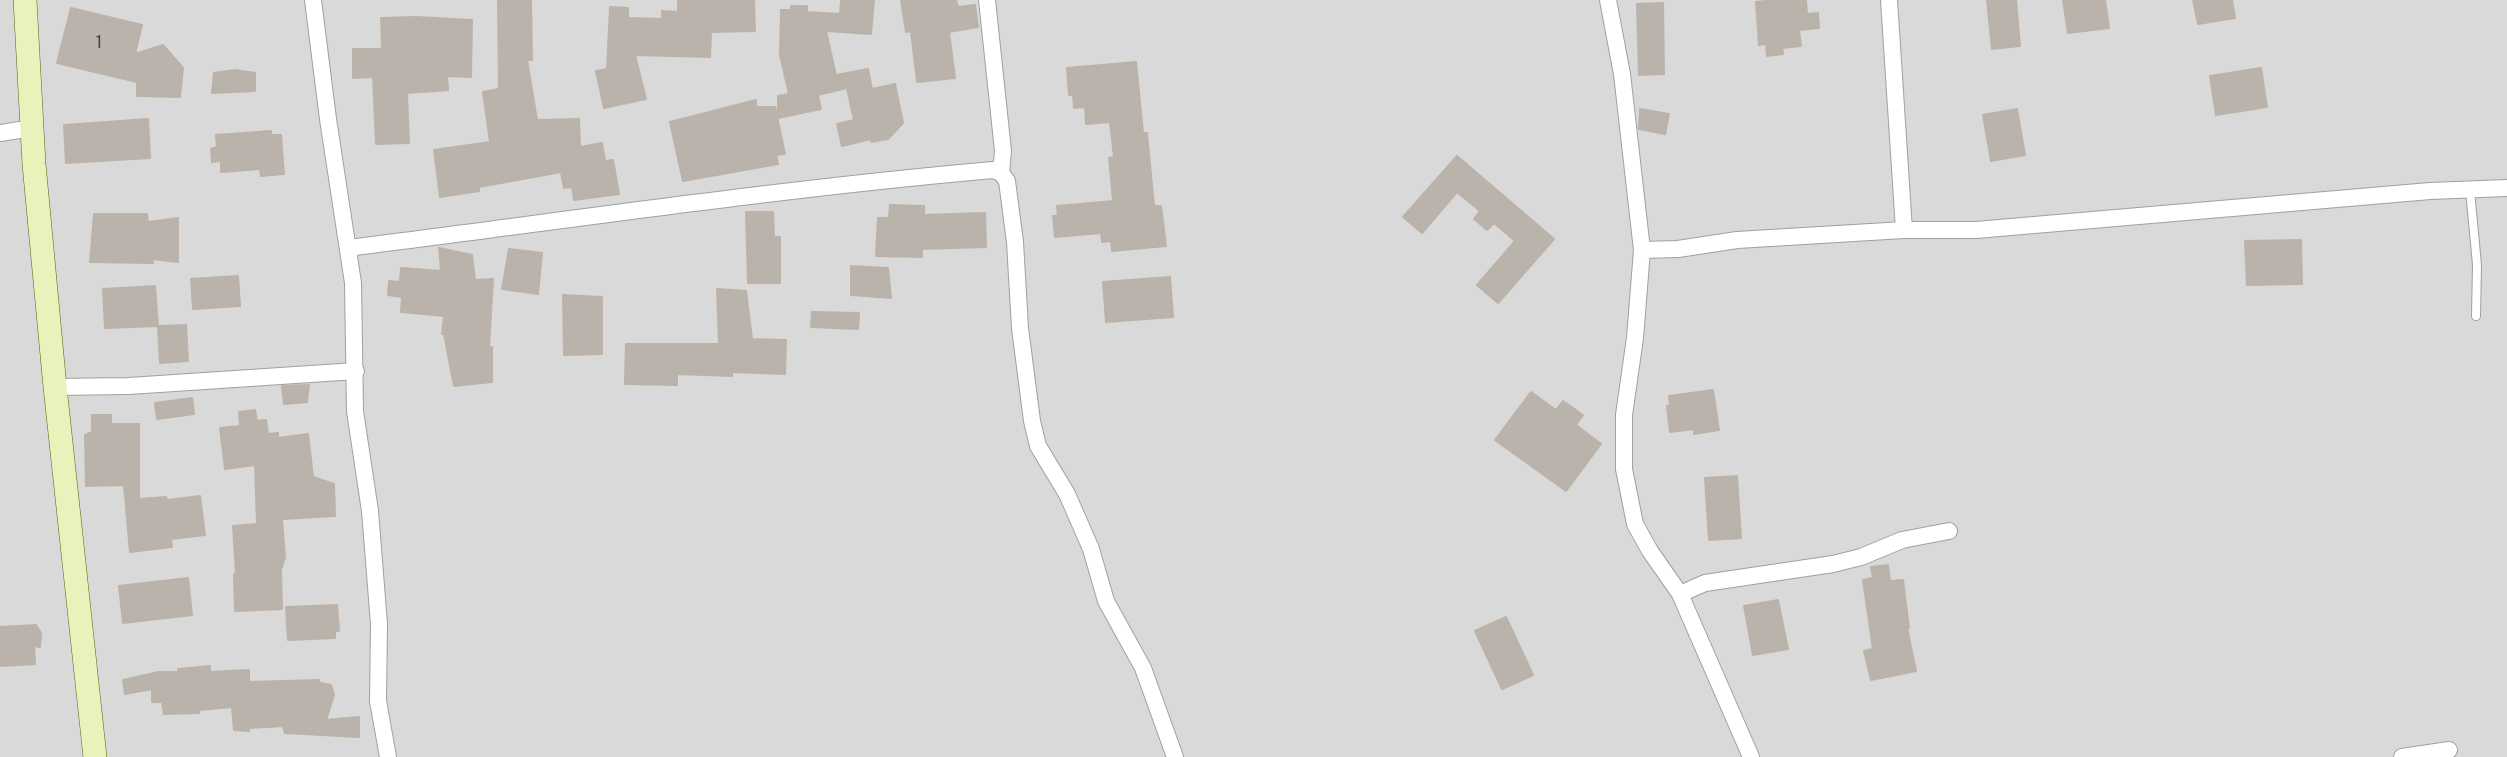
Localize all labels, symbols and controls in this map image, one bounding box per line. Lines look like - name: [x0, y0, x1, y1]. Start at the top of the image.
- house number: 1: [96, 33, 102, 55]

